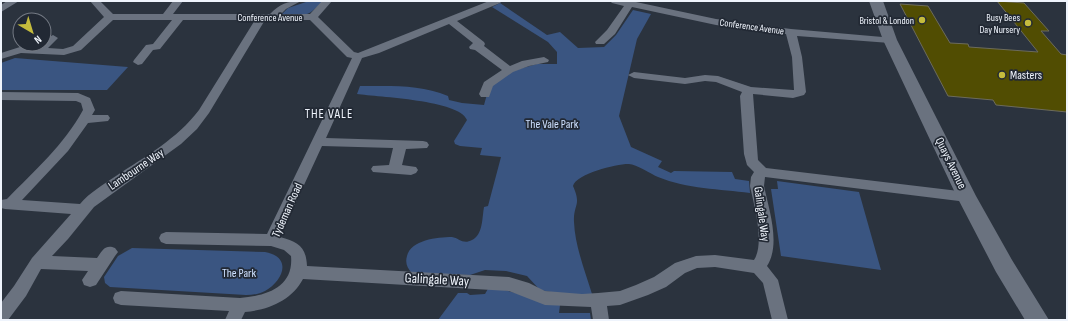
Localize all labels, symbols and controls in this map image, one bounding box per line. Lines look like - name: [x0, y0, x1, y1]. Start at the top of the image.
- north arrow: [12, 12, 52, 52]
- street label: Conference Avenue: [238, 12, 302, 24]
- place label: Busy Bees Day Nursery: [980, 12, 1020, 36]
- place label: Bristol & London: [859, 15, 914, 27]
- marker: Bristol & London: [917, 15, 927, 25]
- street label: Conference Avenue: [719, 17, 785, 37]
- marker: Busy Bees Day Nursery: [1023, 18, 1033, 28]
- text: N: [31, 33, 44, 46]
- place label: Masters: [1010, 68, 1042, 83]
- marker: Masters: [997, 70, 1007, 80]
- district label: THE VALE: [305, 106, 353, 122]
- park label: The Vale Park: [526, 117, 579, 132]
- street label: Quays Avenue: [932, 135, 970, 192]
- street label: Lambourne Way: [106, 145, 167, 193]
- street label: Tydeman Road: [269, 181, 306, 240]
- street label: Galingale Way: [750, 186, 773, 243]
- park label: The Park: [222, 266, 257, 281]
- street label: Galingale Way: [404, 269, 470, 290]

